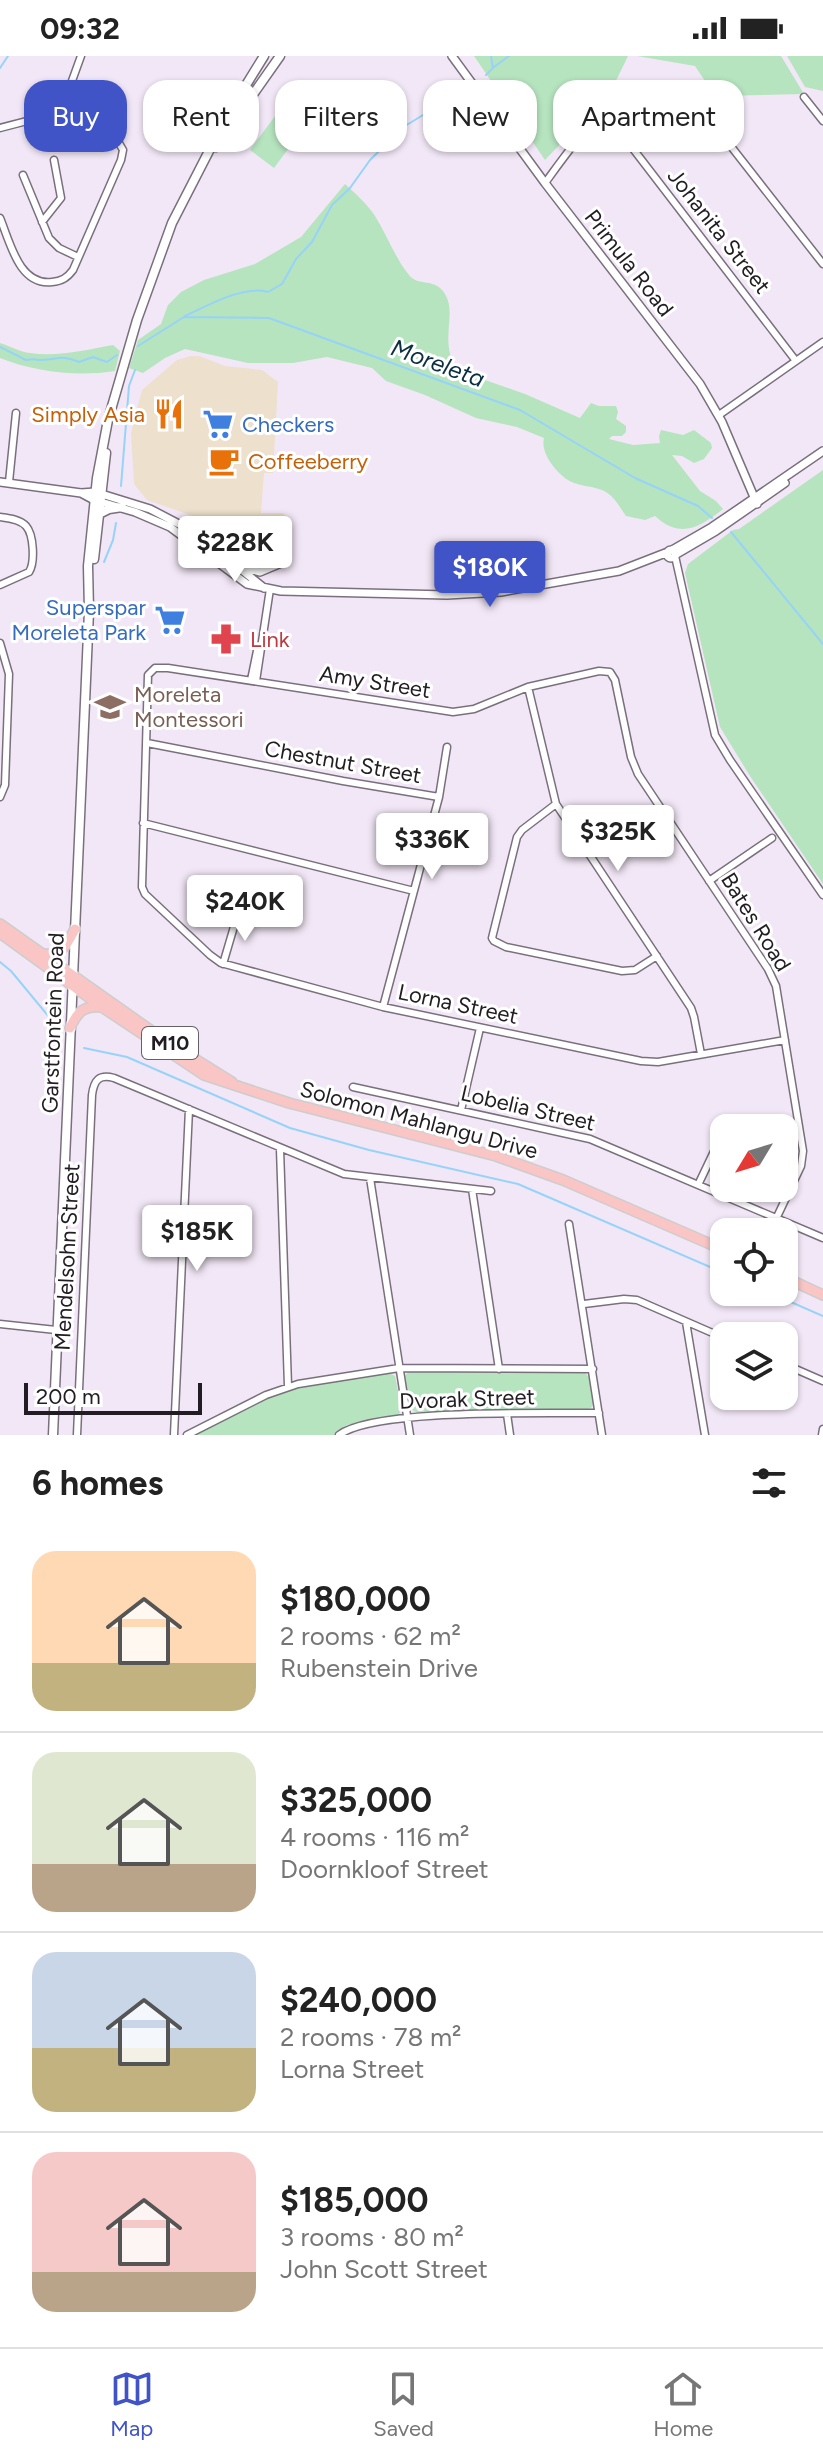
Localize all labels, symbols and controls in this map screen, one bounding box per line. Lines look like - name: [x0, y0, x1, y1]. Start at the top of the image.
- text: 09:32: [40, 10, 120, 47]
- chip: Buy: [24, 80, 127, 152]
- chip: Rent: [143, 80, 259, 152]
- chip: Filters: [275, 80, 407, 152]
- chip: New: [423, 80, 537, 152]
- chip: Apartment: [553, 80, 744, 152]
- street label: Johanita Street: [662, 163, 776, 299]
- street label: Primula Road: [579, 204, 679, 322]
- water label: Moreleta: [387, 333, 489, 393]
- restaurant icon: Simply Asia: [152, 397, 186, 431]
- place label: Simply Asia: [31, 401, 145, 428]
- supermarket icon: Checkers: [201, 407, 235, 441]
- place label: Checkers: [242, 411, 334, 438]
- cafe icon: Coffeeberry: [207, 444, 241, 478]
- place label: Coffeeberry: [248, 448, 369, 475]
- pin: $228K: [179, 516, 291, 584]
- text: $228K: [196, 526, 274, 558]
- pin: $180K: [434, 541, 546, 609]
- text: $180K: [452, 551, 528, 583]
- place label: Superspar Moreleta Park: [12, 594, 147, 646]
- supermarket icon: Superspar Moreleta Park: [153, 603, 187, 637]
- pharmacy icon: Link: [209, 622, 243, 656]
- place label: Link: [250, 626, 290, 653]
- street label: Amy Street: [318, 660, 432, 704]
- place label: Moreleta Montessori: [134, 681, 244, 733]
- school or university icon: Moreleta Montessori: [93, 690, 127, 724]
- street label: Chestnut Street: [263, 735, 423, 789]
- pin: $325K: [562, 805, 674, 873]
- pin: $336K: [376, 813, 488, 881]
- text: $325K: [580, 815, 656, 847]
- text: $336K: [394, 823, 470, 855]
- street label: Bates Road: [715, 868, 797, 976]
- pin: $240K: [189, 875, 301, 943]
- text: $240K: [205, 885, 285, 917]
- street label: Garstfontein Road: [36, 932, 70, 1114]
- street label: Lorna Street: [395, 978, 521, 1030]
- road number: M10: [142, 1027, 198, 1059]
- street label: Solomon Mahlangu Drive: [297, 1075, 541, 1165]
- street label: Lobelia Street: [458, 1079, 598, 1137]
- north arrow: [710, 1114, 798, 1202]
- map controls: [710, 1114, 798, 1410]
- street label: Mendelsohn Street: [49, 1163, 85, 1351]
- pin: $185K: [141, 1205, 253, 1273]
- text: $185K: [160, 1215, 234, 1247]
- button: locate: [710, 1218, 798, 1306]
- button: layers: [710, 1322, 798, 1410]
- scale bar: [24, 1379, 202, 1415]
- text: 200 m: [36, 1383, 101, 1410]
- street label: Dvorak Street: [399, 1383, 535, 1415]
- icon: filters: [747, 1461, 791, 1505]
- text: 6 homes: [32, 1463, 163, 1504]
- text: $180,000: [280, 1579, 431, 1620]
- icon: home: [96, 1583, 192, 1679]
- text: 2 rooms · 62 m²: [280, 1620, 461, 1652]
- text: Rubenstein Drive: [280, 1652, 478, 1684]
- text: $325,000: [280, 1780, 432, 1821]
- icon: home: [96, 1784, 192, 1880]
- text: 4 rooms · 116 m²: [280, 1821, 469, 1853]
- text: Doornkloof Street: [280, 1853, 489, 1885]
- text: $240,000: [280, 1980, 437, 2021]
- icon: home: [96, 1984, 192, 2080]
- text: 2 rooms · 78 m²: [280, 2021, 461, 2053]
- text: Lorna Street: [280, 2053, 424, 2085]
- text: $185,000: [280, 2180, 429, 2221]
- icon: home: [96, 2184, 192, 2280]
- text: 3 rooms · 80 m²: [280, 2221, 464, 2253]
- text: John Scott Street: [280, 2253, 488, 2285]
- tab: Map: [110, 2367, 154, 2442]
- tab: Saved: [373, 2367, 434, 2442]
- tab: Home: [653, 2367, 713, 2442]

